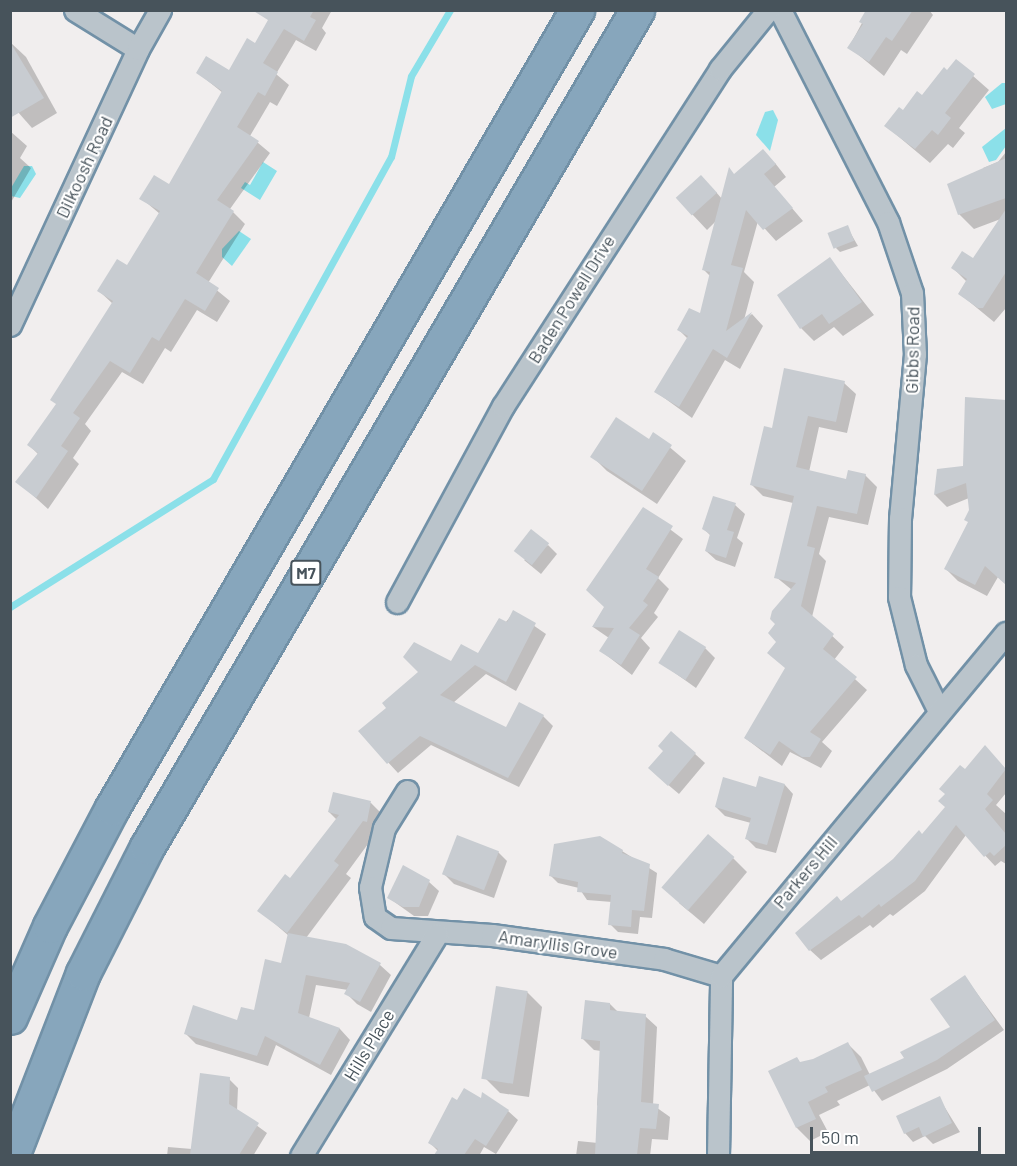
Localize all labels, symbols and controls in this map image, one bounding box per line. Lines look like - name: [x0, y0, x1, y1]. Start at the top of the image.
- street label: Dilkoosh Road: [51, 113, 117, 221]
- street label: Baden Powell Drive: [523, 231, 619, 367]
- street label: Gibbs Road: [900, 306, 924, 394]
- road number: M7: [290, 560, 322, 586]
- street label: Parkers Hill: [768, 831, 842, 913]
- street label: Amaryllis Grove: [497, 925, 619, 963]
- street label: Hills Place: [339, 1005, 399, 1085]
- scale bar: [813, 1115, 984, 1153]
- text: 50 m: [821, 1126, 859, 1148]

